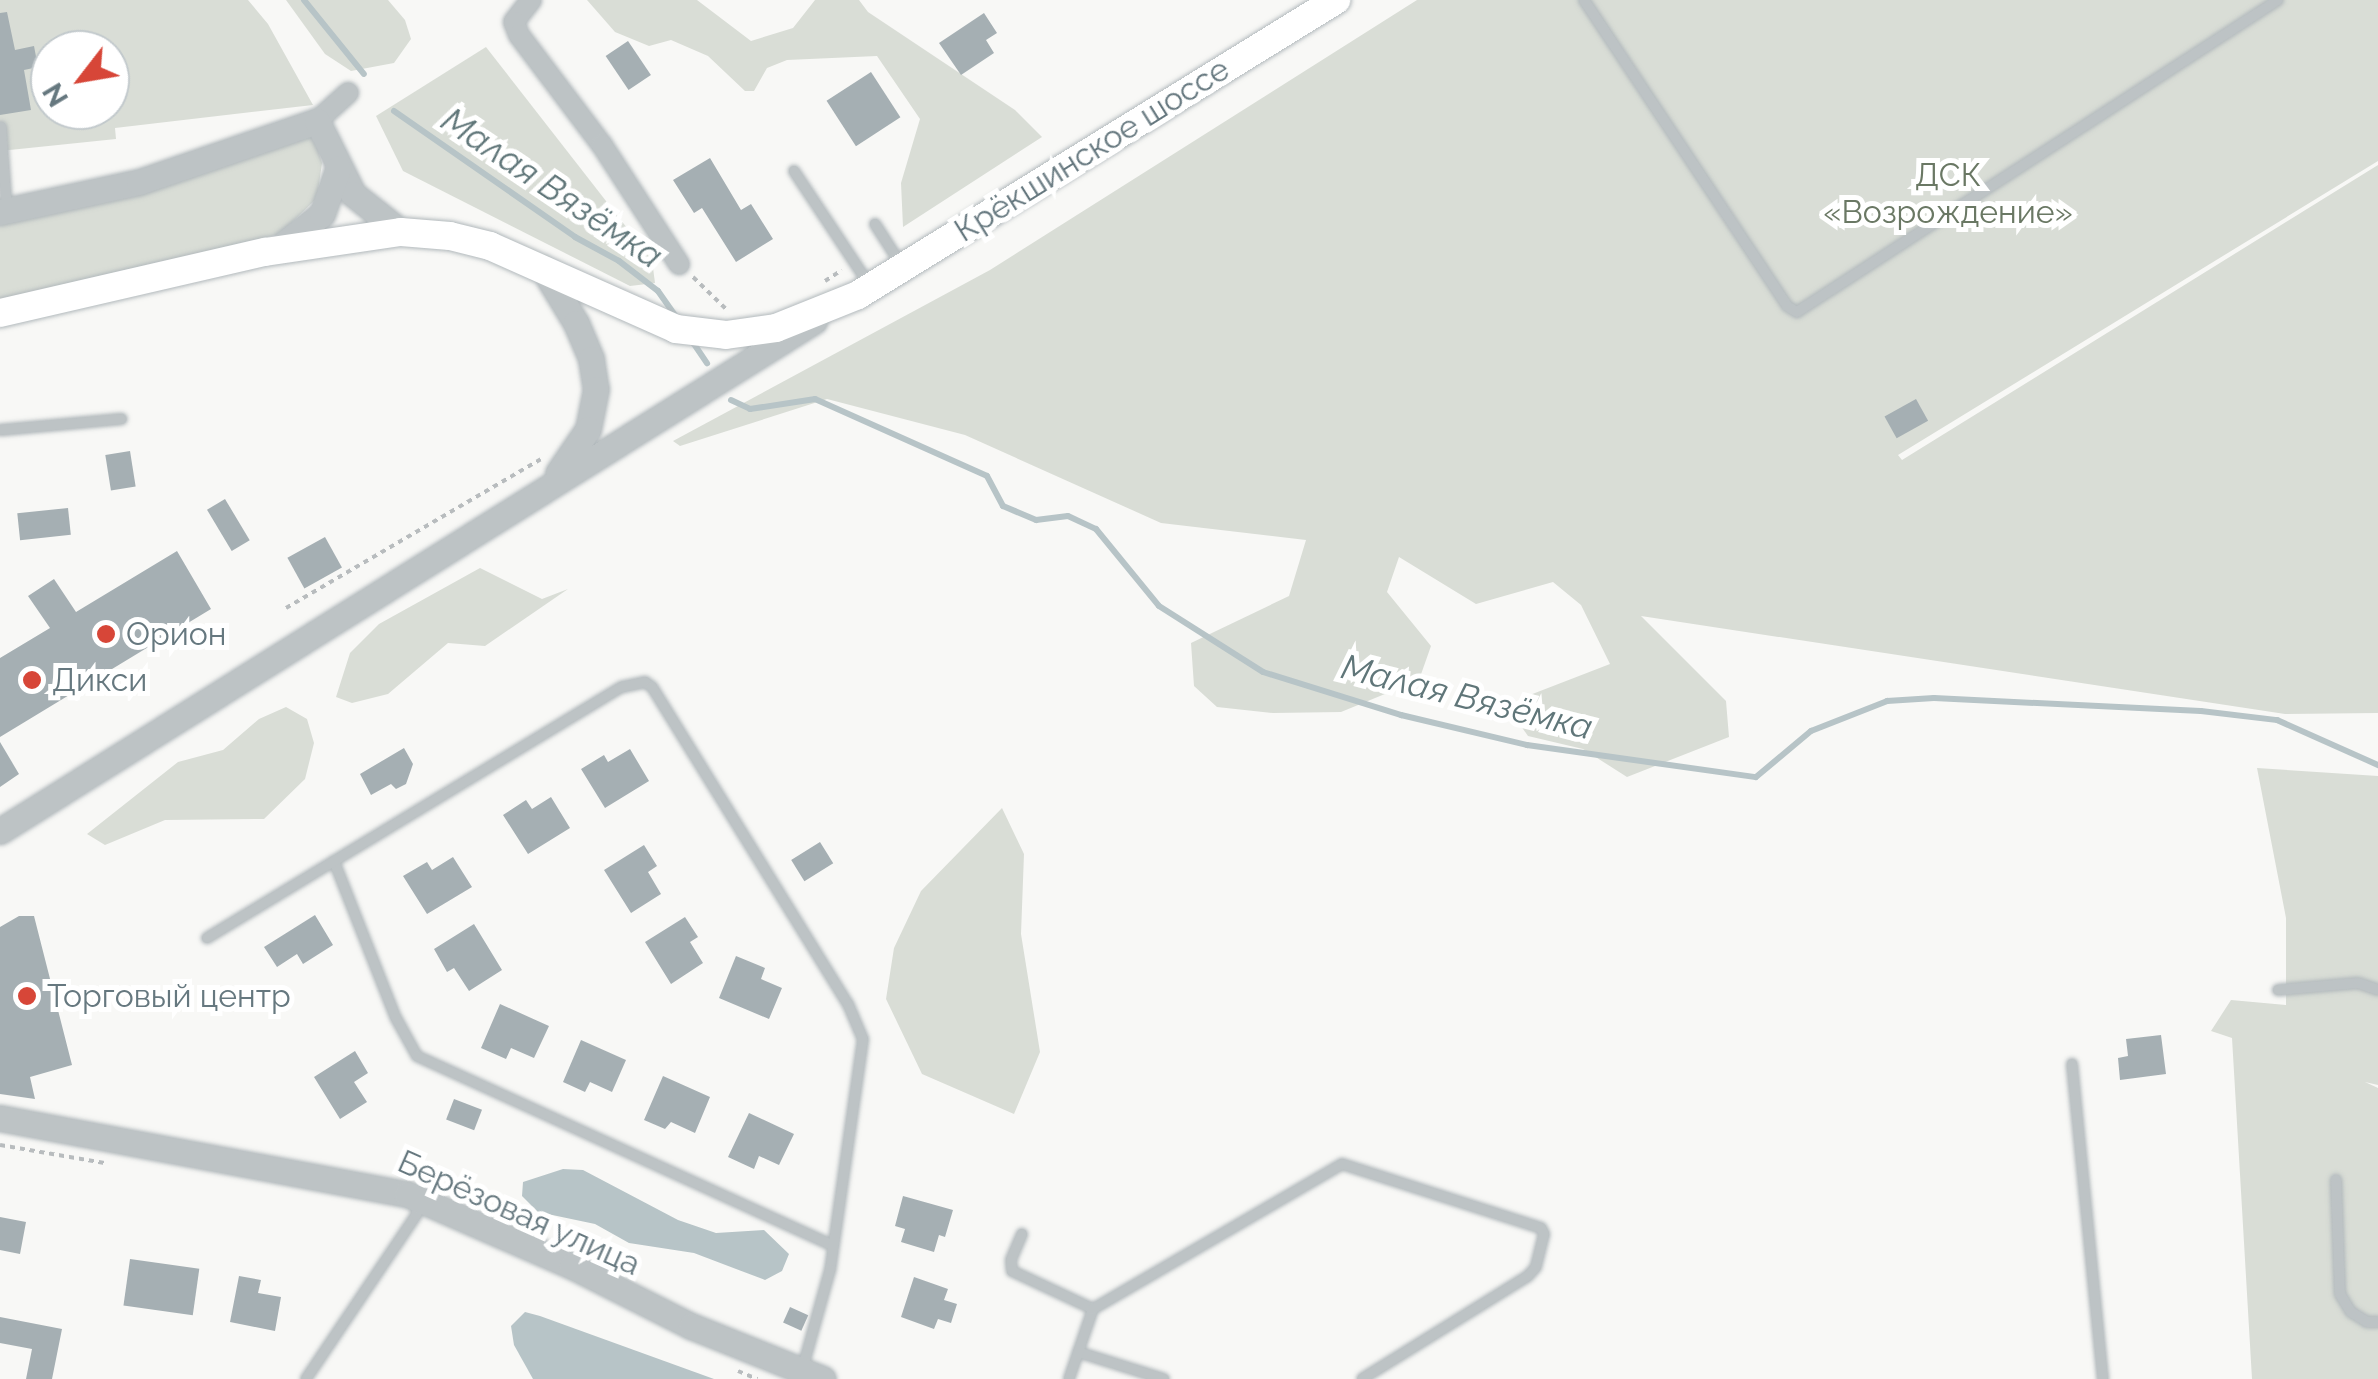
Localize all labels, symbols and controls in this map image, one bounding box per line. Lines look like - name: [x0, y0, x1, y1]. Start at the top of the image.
- north arrow: [30, 30, 130, 130]
- street label: Крёкшинское шоссе: [948, 50, 1236, 250]
- text: N: [36, 77, 75, 112]
- water label: Малая Вязёмка: [434, 99, 670, 277]
- park label: ДСК «Возрождение»: [1823, 157, 2073, 232]
- place label: Орион: [126, 615, 226, 653]
- marker: Орион: [95, 623, 117, 645]
- water label: Малая Вязёмка: [1337, 646, 1597, 748]
- place label: Дикси: [52, 661, 147, 699]
- marker: Дикси: [21, 669, 43, 691]
- place label: Торговый центр: [47, 977, 291, 1015]
- marker: Торговый центр: [16, 985, 38, 1007]
- street label: Берёзовая улица: [392, 1142, 646, 1284]

